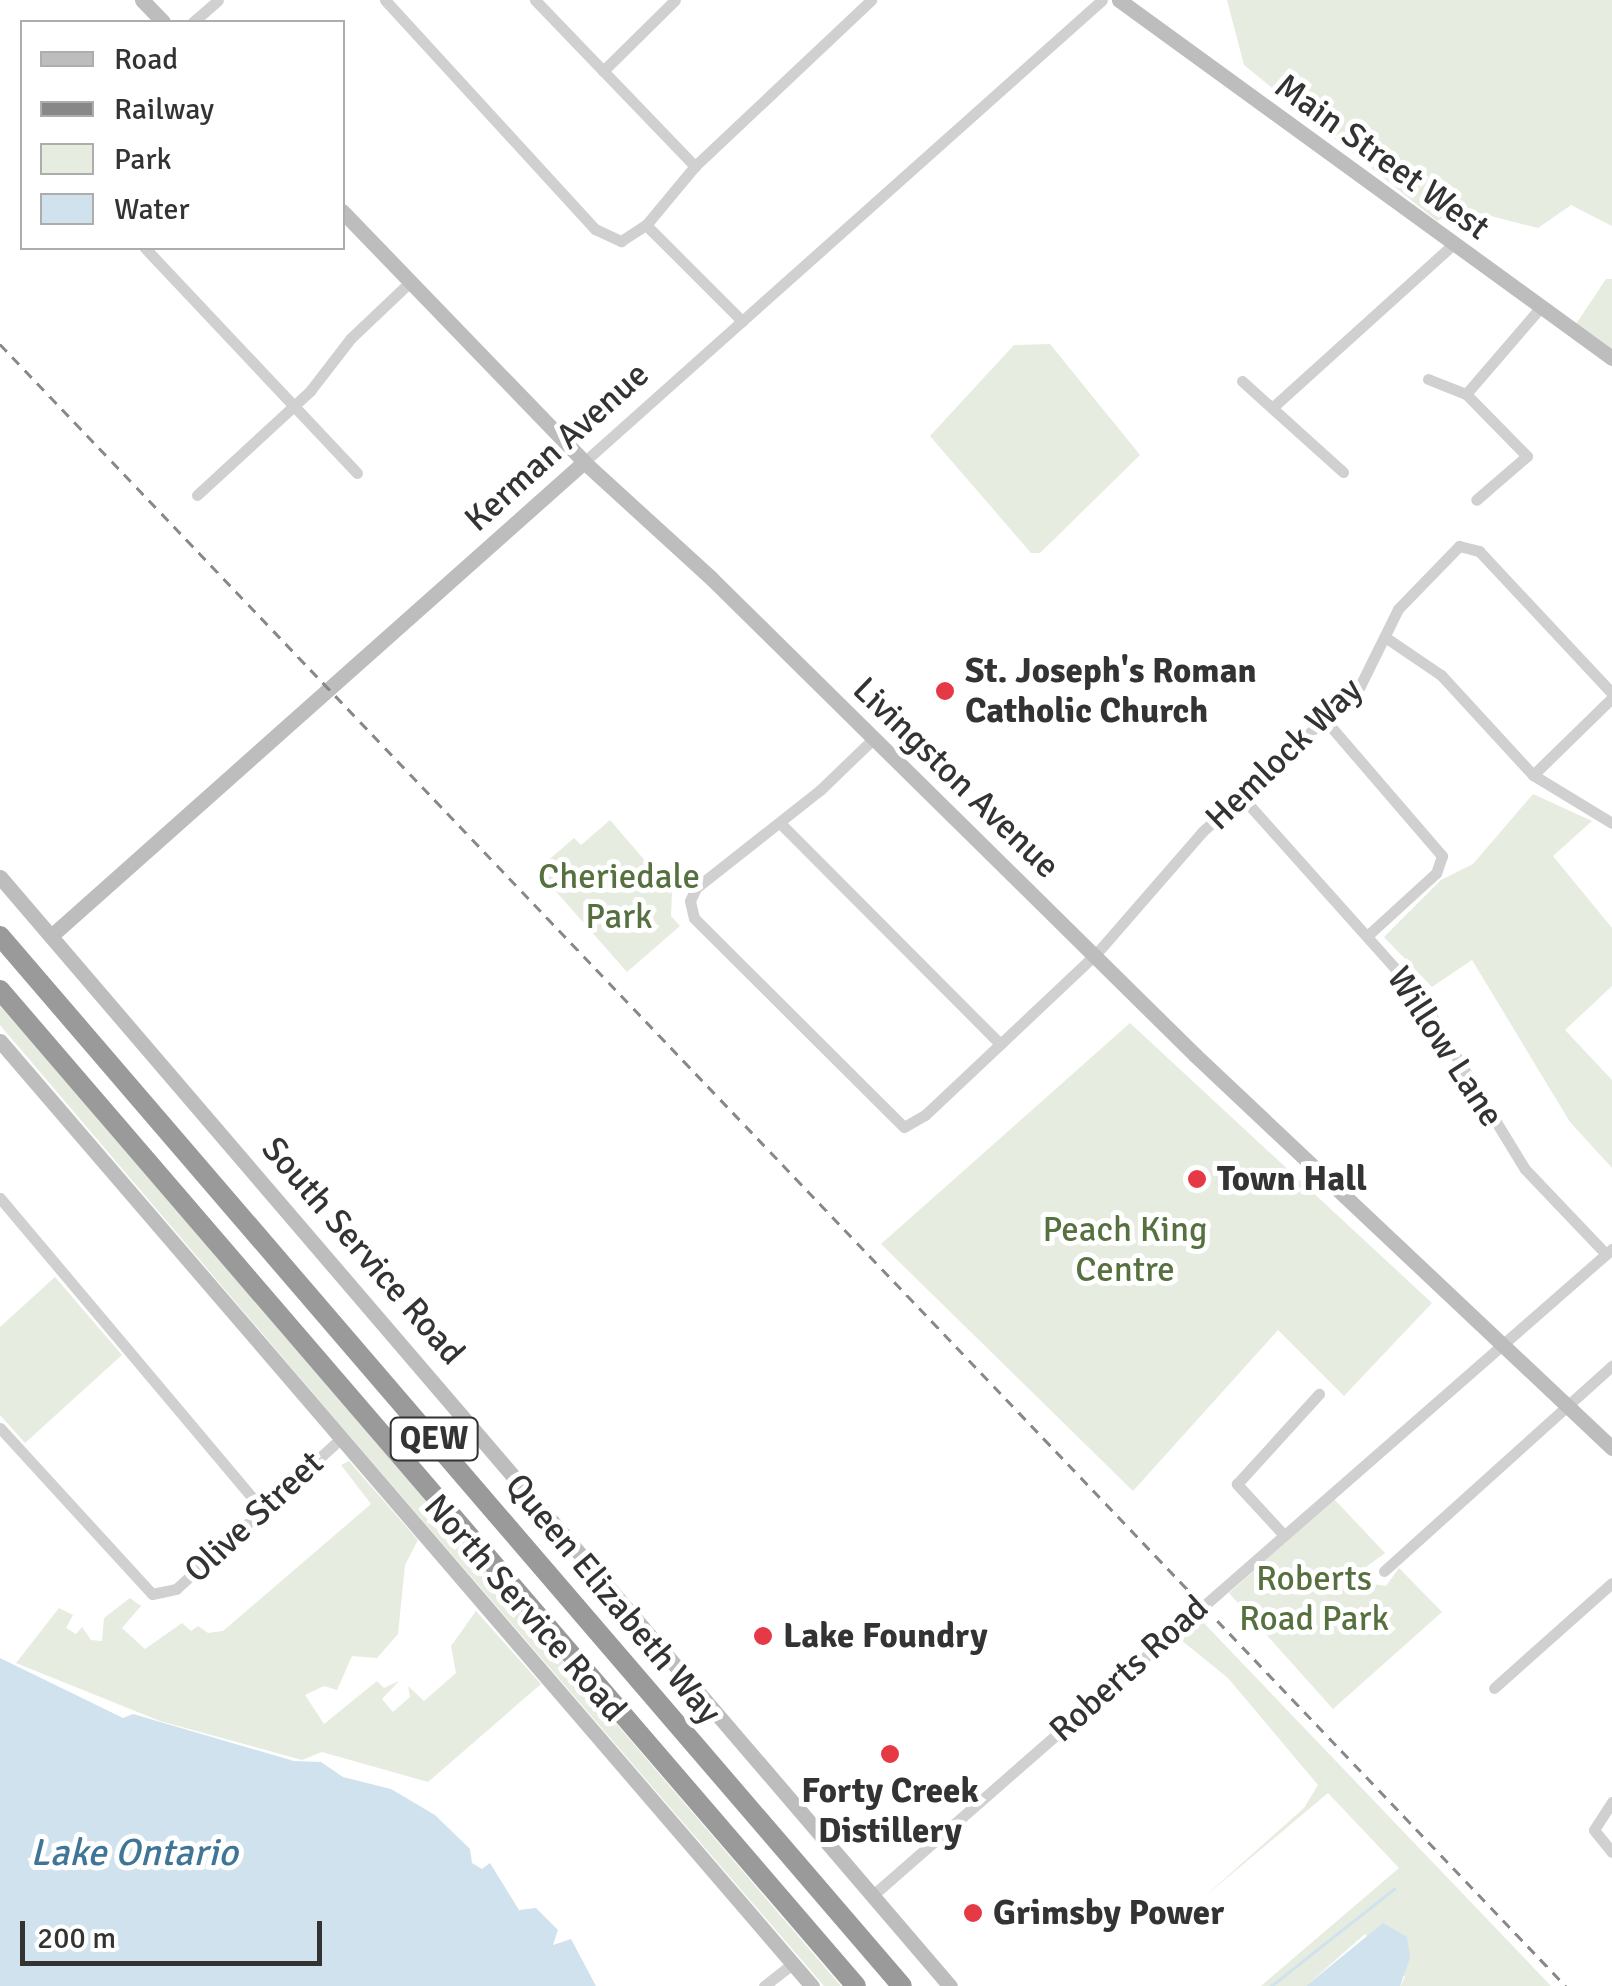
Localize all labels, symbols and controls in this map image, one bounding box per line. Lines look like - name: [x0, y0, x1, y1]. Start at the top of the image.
- legend: [20, 20, 345, 250]
- text: Road: [114, 41, 178, 78]
- street label: Main Street West: [1267, 65, 1497, 249]
- text: Railway: [114, 91, 214, 128]
- text: Park: [114, 141, 172, 178]
- text: Water: [114, 191, 190, 228]
- street label: Kerman Avenue: [457, 354, 657, 540]
- place label: St. Joseph's Roman Catholic Church: [965, 650, 1257, 732]
- street label: Livingston Avenue: [844, 669, 1068, 887]
- street label: Hemlock Way: [1197, 669, 1371, 839]
- marker: St. Joseph's Roman Catholic Church: [934, 680, 956, 702]
- park label: Cheriedale Park: [538, 856, 700, 938]
- street label: Willow Lane: [1378, 959, 1512, 1135]
- street label: South Service Road: [253, 1129, 473, 1373]
- place label: Town Hall: [1217, 1158, 1367, 1200]
- marker: Town Hall: [1186, 1168, 1208, 1190]
- park label: Peach King Centre: [1042, 1209, 1208, 1291]
- road number: QEW: [389, 1412, 479, 1466]
- street label: Olive Street: [176, 1442, 332, 1592]
- street label: Queen Elizabeth Way: [496, 1465, 730, 1733]
- street label: North Service Road: [415, 1486, 635, 1730]
- park label: Roberts Road Park: [1239, 1558, 1389, 1640]
- street label: Roberts Road: [1041, 1587, 1217, 1751]
- place label: Lake Foundry: [783, 1615, 988, 1657]
- marker: Lake Foundry: [752, 1625, 774, 1647]
- marker: Forty Creek Distillery: [879, 1743, 901, 1765]
- place label: Forty Creek Distillery: [801, 1770, 979, 1852]
- water label: Lake Ontario: [30, 1830, 238, 1876]
- place label: Grimsby Power: [993, 1892, 1224, 1934]
- scale bar: [25, 1901, 328, 1963]
- marker: Grimsby Power: [962, 1902, 984, 1924]
- text: 200 m: [37, 1920, 116, 1957]

